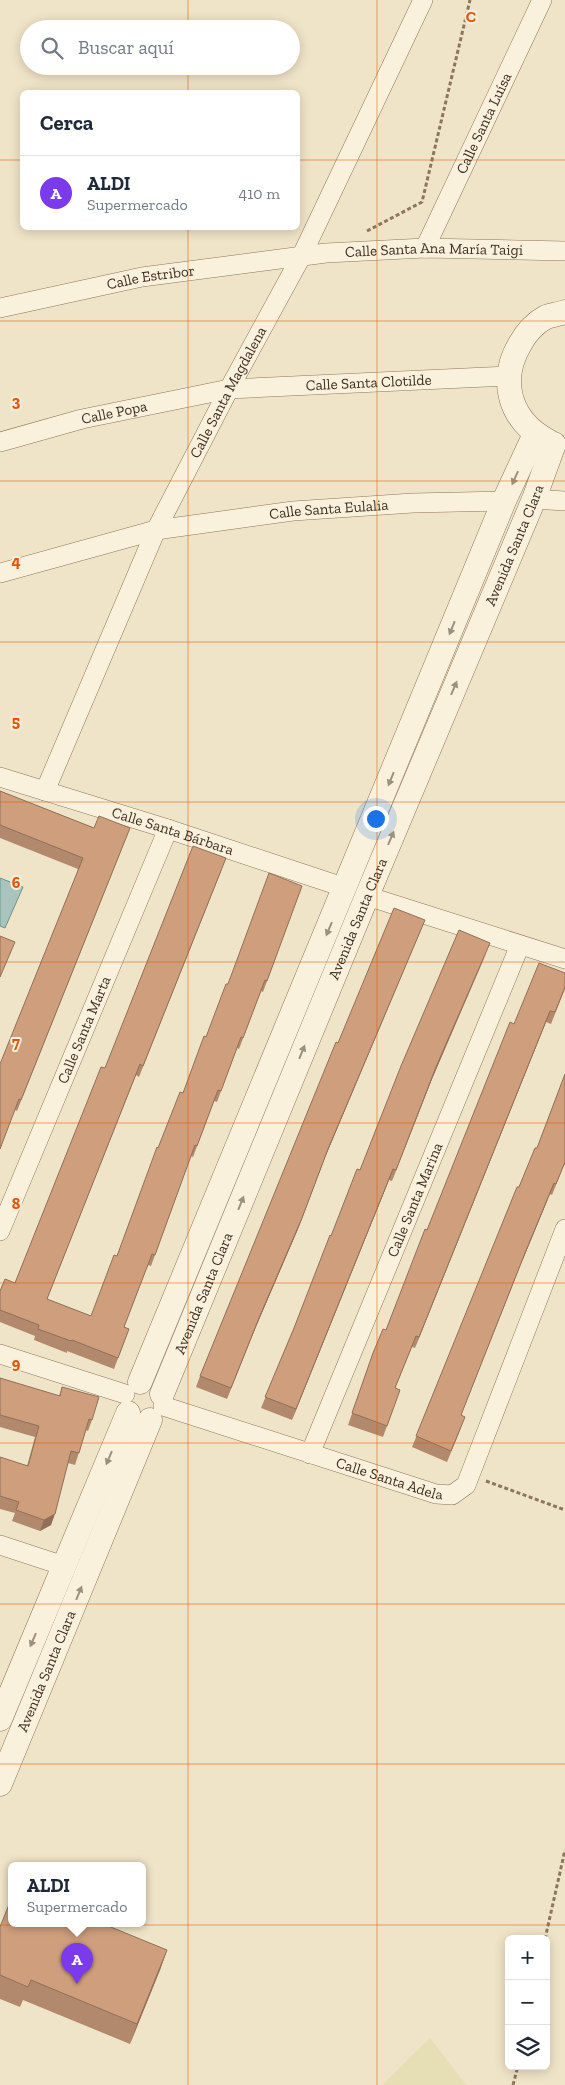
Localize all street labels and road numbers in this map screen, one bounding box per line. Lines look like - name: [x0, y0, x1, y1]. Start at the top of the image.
- street label: Calle Santa Luísa: [452, 70, 515, 177]
- street label: Calle Santa Ana María Taigi: [345, 239, 523, 261]
- street label: Calle Estribor: [105, 261, 196, 293]
- street label: Calle Santa Magdalena: [186, 323, 270, 461]
- street label: Calle Santa Clotilde: [305, 371, 432, 394]
- street label: Calle Popa: [80, 397, 149, 428]
- street label: Avenida Santa Clara: [481, 482, 547, 609]
- street label: Calle Santa Eulalia: [268, 496, 389, 523]
- street label: Calle Santa Bárbara: [110, 803, 236, 859]
- street label: Avenida Santa Clara: [325, 855, 391, 982]
- street label: Calle Santa Marta: [54, 973, 115, 1086]
- street label: Calle Santa Marina: [383, 1140, 447, 1260]
- street label: Avenida Santa Clara: [170, 1230, 237, 1357]
- street label: Calle Santa Adela: [334, 1453, 443, 1503]
- street label: Avenida Santa Clara: [13, 1608, 80, 1735]

